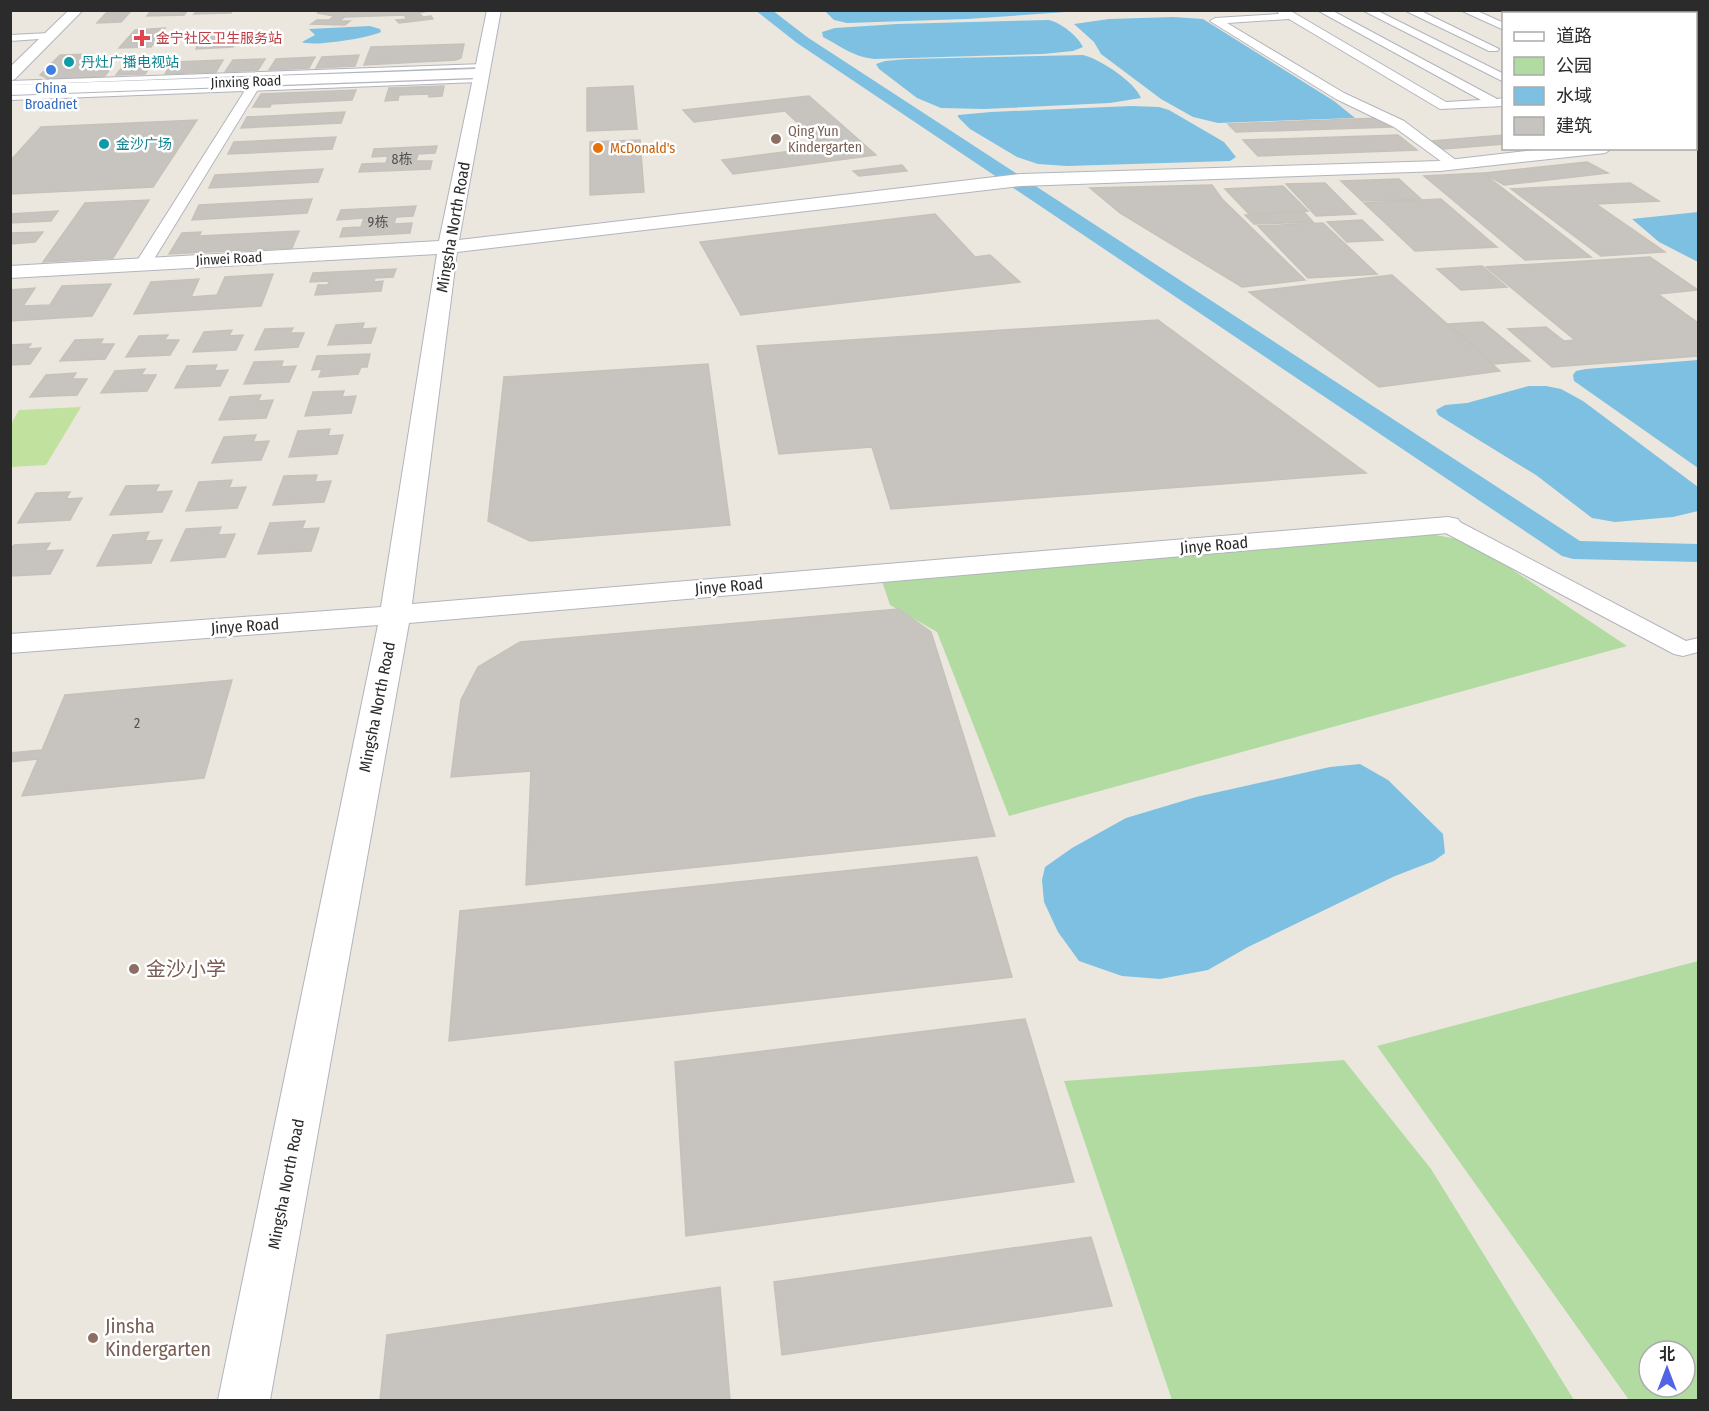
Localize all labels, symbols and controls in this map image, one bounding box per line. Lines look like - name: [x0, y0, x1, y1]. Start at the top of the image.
- legend: [1502, 12, 1697, 150]
- text: 道路: [1556, 25, 1592, 47]
- marker: 金宁社区卫生服务站: [133, 29, 151, 47]
- place label: 金宁社区卫生服务站: [156, 30, 282, 47]
- place label: 丹灶广播电视站: [81, 54, 179, 71]
- marker: 丹灶广播电视站: [62, 55, 76, 69]
- text: 公园: [1556, 55, 1592, 77]
- marker: China Broadnet: [44, 63, 58, 77]
- street label: Jinxing Road: [210, 72, 282, 92]
- place label: China Broadnet: [25, 80, 78, 113]
- text: 水域: [1556, 85, 1592, 107]
- text: 建筑: [1556, 115, 1592, 137]
- place label: Qing Yun Kindergarten: [788, 123, 862, 156]
- marker: Qing Yun Kindergarten: [769, 132, 783, 146]
- place label: 金沙广场: [116, 136, 172, 153]
- marker: 金沙广场: [97, 137, 111, 151]
- place label: McDonald's: [610, 140, 675, 157]
- marker: McDonald's: [591, 141, 605, 155]
- house number: 8栋: [392, 151, 413, 168]
- street label: Mingsha North Road: [432, 160, 474, 294]
- house number: 9栋: [368, 214, 388, 231]
- street label: Jinwei Road: [195, 249, 263, 269]
- street label: Jinye Road: [1179, 533, 1249, 557]
- street label: Jinye Road: [694, 574, 764, 598]
- street label: Jinye Road: [210, 614, 280, 638]
- street label: Mingsha North Road: [355, 640, 399, 774]
- house number: 2: [134, 715, 140, 732]
- place label: 金沙小学: [146, 957, 226, 981]
- marker: 金沙小学: [127, 962, 141, 976]
- street label: Mingsha North Road: [264, 1117, 308, 1251]
- place label: Jinsha Kindergarten: [105, 1314, 211, 1361]
- marker: Jinsha Kindergarten: [86, 1331, 100, 1345]
- north arrow: [1637, 1339, 1697, 1399]
- text: 北: [1659, 1345, 1675, 1364]

